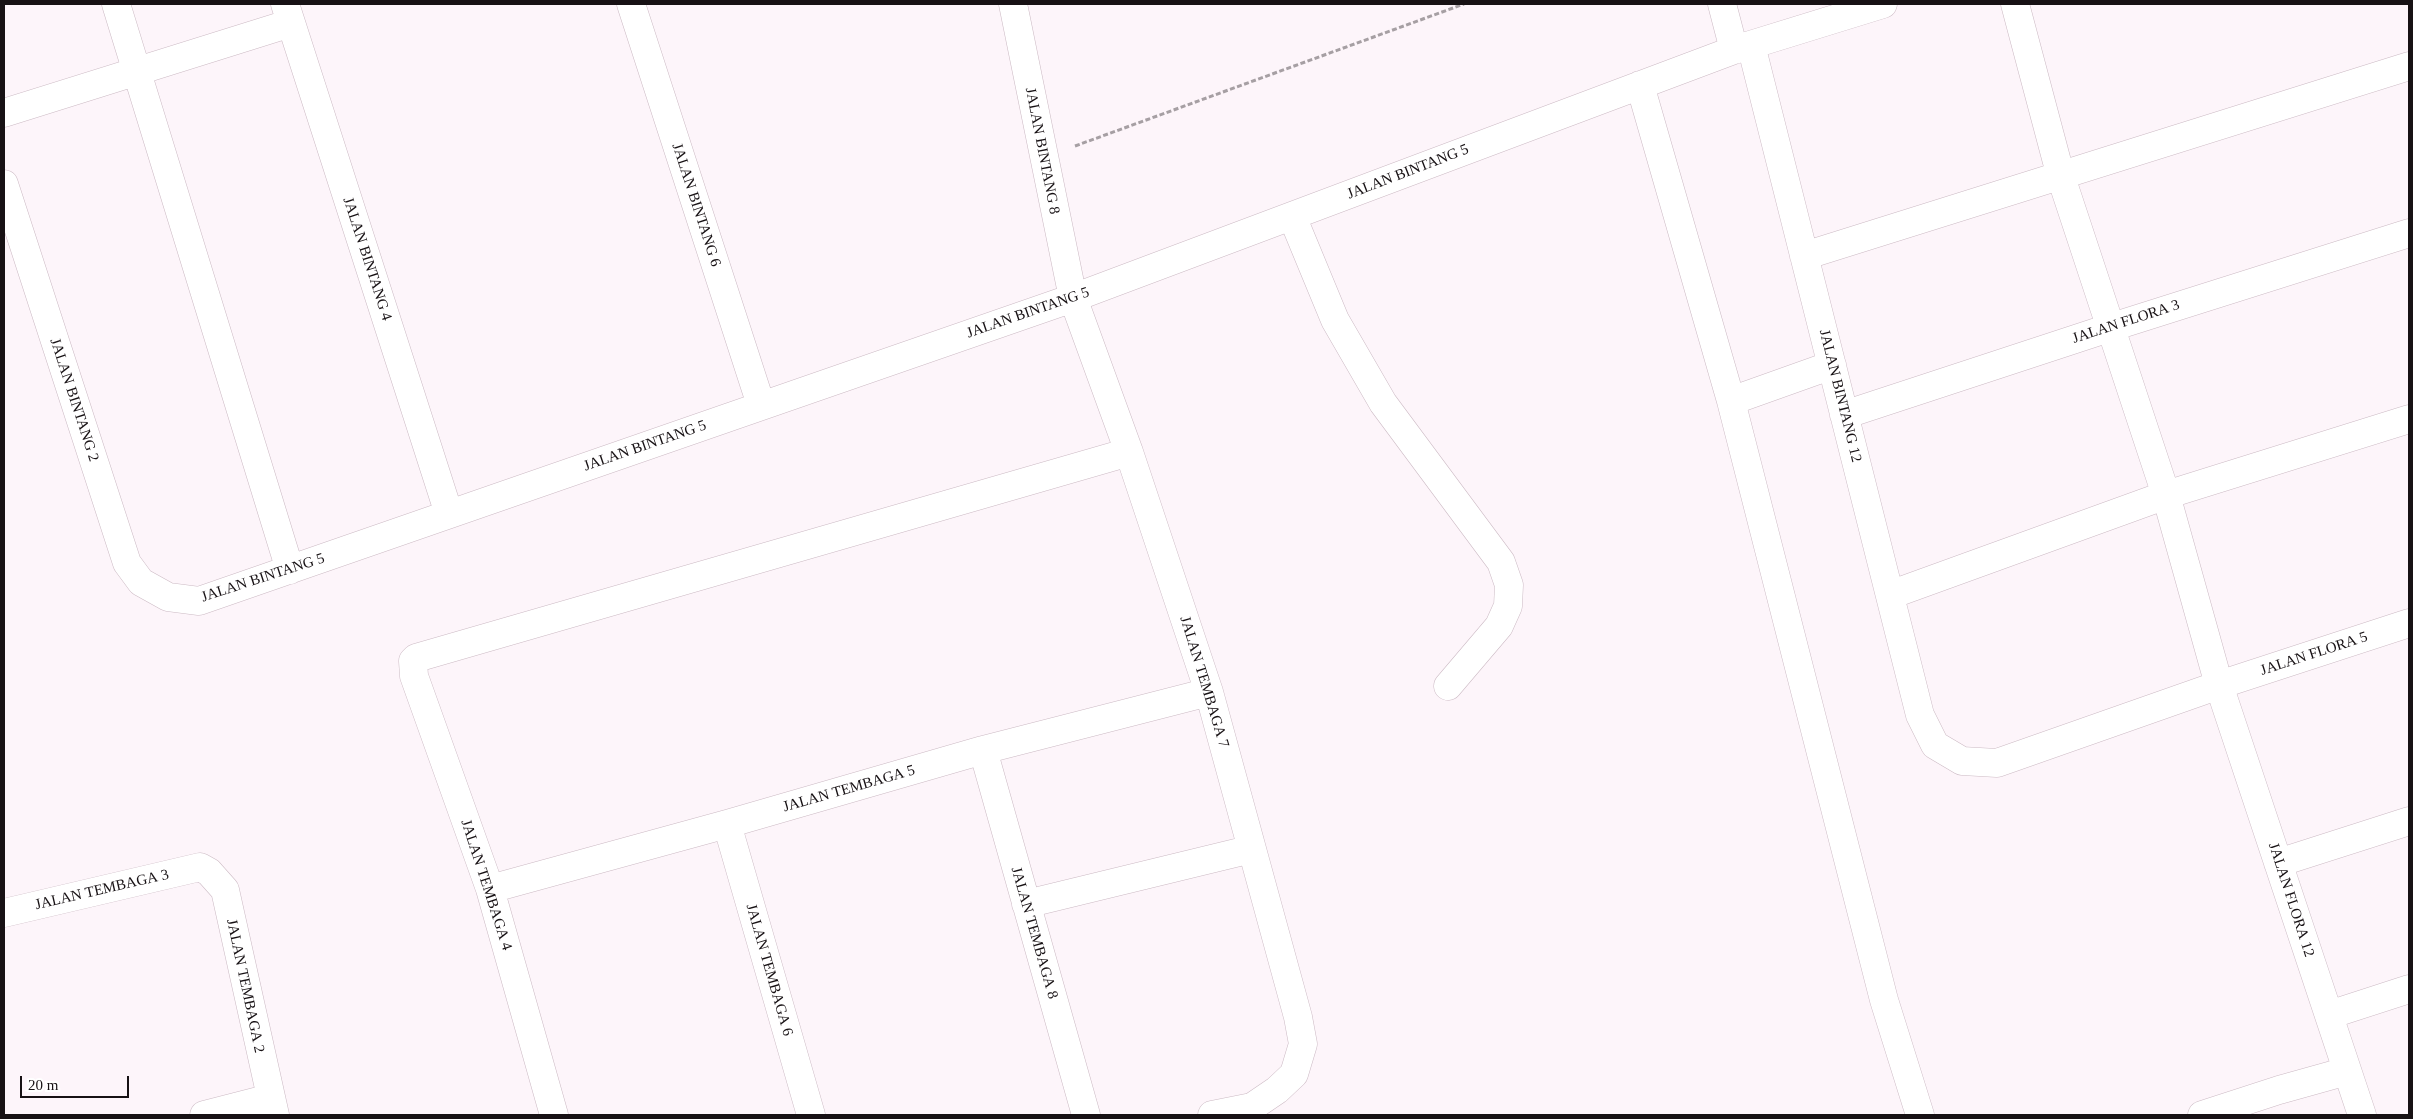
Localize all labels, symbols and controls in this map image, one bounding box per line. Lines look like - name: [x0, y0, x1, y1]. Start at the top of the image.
- street label: JALAN BINTANG 8: [1021, 86, 1063, 216]
- street label: JALAN BINTANG 6: [668, 141, 724, 269]
- street label: JALAN BINTANG 5: [1345, 141, 1471, 203]
- street label: JALAN BINTANG 4: [339, 195, 395, 323]
- street label: JALAN BINTANG 5: [964, 284, 1092, 342]
- street label: JALAN FLORA 3: [2070, 296, 2182, 348]
- street label: JALAN BINTANG 12: [1815, 328, 1865, 464]
- street label: JALAN BINTANG 2: [46, 336, 102, 464]
- street label: JALAN BINTANG 5: [581, 417, 709, 475]
- street label: JALAN BINTANG 5: [199, 550, 327, 606]
- street label: JALAN TEMBAGA 7: [1175, 614, 1233, 750]
- street label: JALAN FLORA 5: [2258, 628, 2370, 680]
- street label: JALAN TEMBAGA 5: [781, 762, 917, 816]
- street label: JALAN TEMBAGA 4: [456, 817, 516, 953]
- street label: JALAN FLORA 12: [2264, 841, 2318, 959]
- street label: JALAN TEMBAGA 8: [1007, 865, 1061, 1001]
- street label: JALAN TEMBAGA 3: [33, 866, 171, 914]
- street label: JALAN TEMBAGA 6: [742, 902, 796, 1038]
- street label: JALAN TEMBAGA 2: [222, 917, 268, 1055]
- scale bar: [22, 1066, 131, 1098]
- text: 20 m: [28, 1077, 58, 1093]

